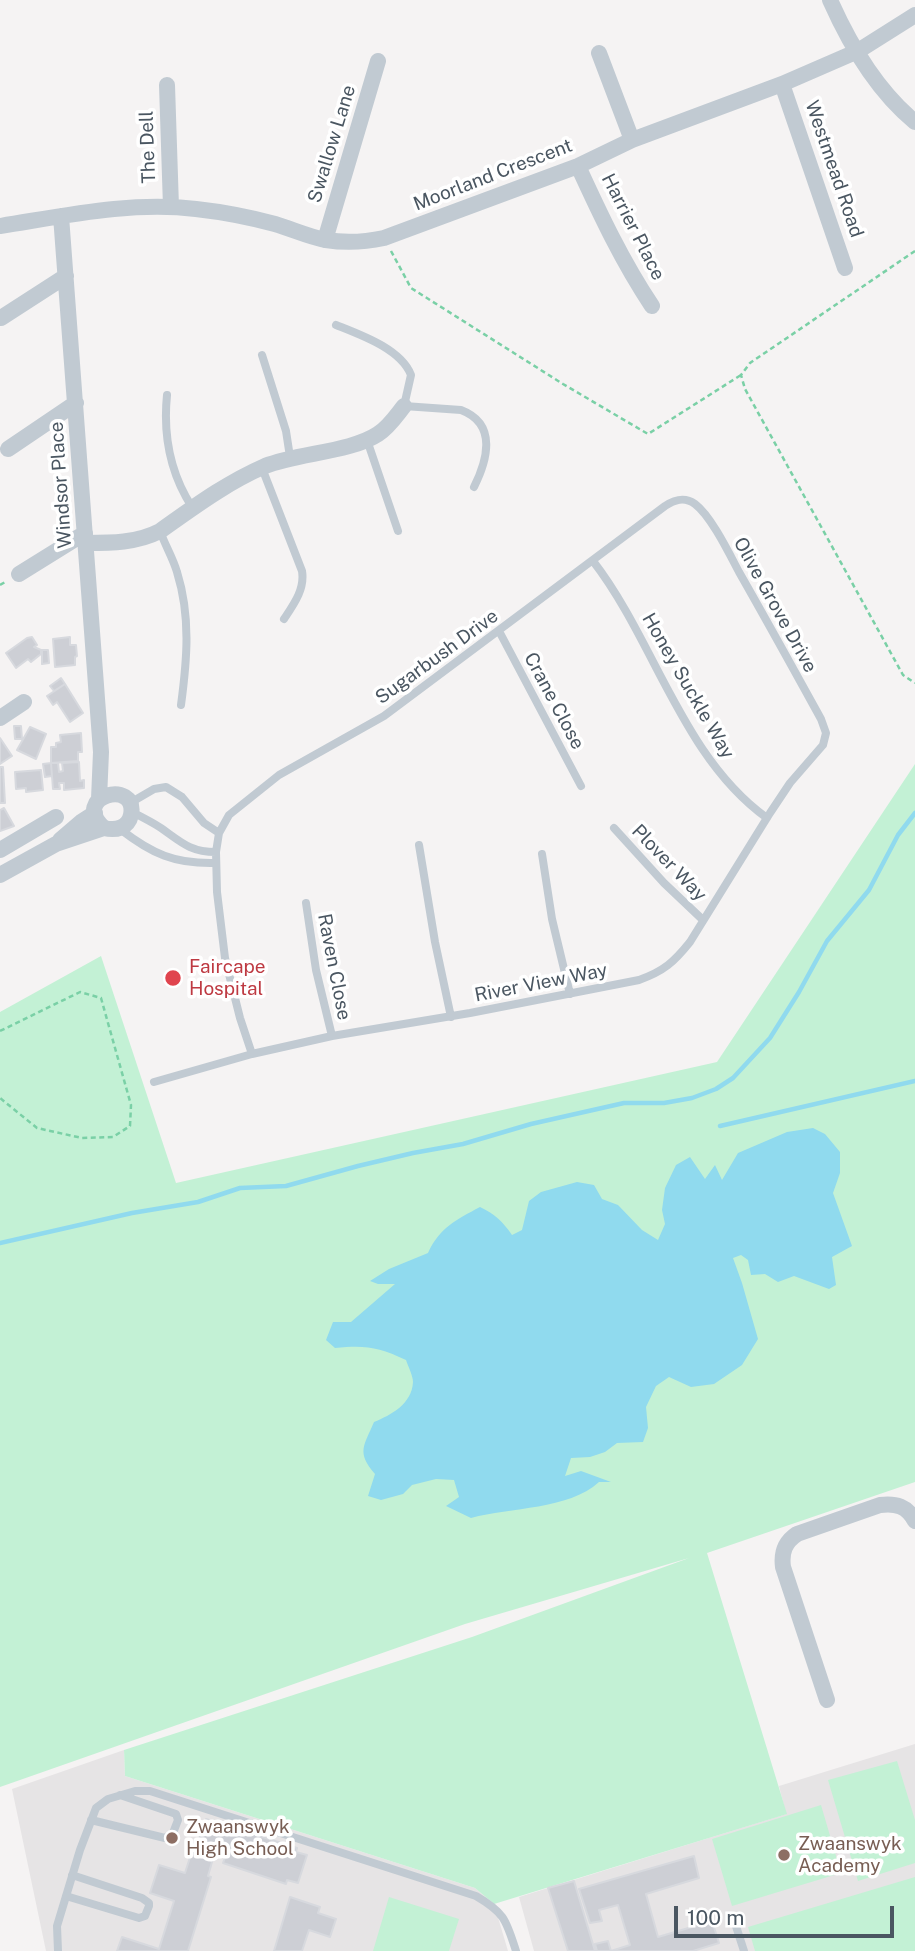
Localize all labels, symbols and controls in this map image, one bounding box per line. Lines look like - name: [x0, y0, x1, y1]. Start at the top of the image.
- street label: Swallow Lane: [303, 82, 361, 206]
- street label: Westmead Road: [800, 98, 868, 240]
- street label: The Dell: [135, 110, 161, 184]
- street label: Moorland Crescent: [410, 134, 576, 216]
- street label: Harrier Place: [596, 170, 670, 284]
- street label: Windsor Place: [45, 421, 77, 549]
- street label: Olive Grove Drive: [728, 533, 822, 677]
- street label: Sugarbush Drive: [371, 605, 503, 709]
- street label: Honey Suckle Way: [637, 609, 739, 763]
- street label: Crane Close: [519, 649, 589, 753]
- street label: Plover Way: [627, 820, 711, 906]
- street label: Raven Close: [313, 912, 355, 1022]
- place label: Faircape Hospital: [189, 956, 265, 1000]
- street label: River View Way: [473, 959, 609, 1007]
- marker: Faircape Hospital: [163, 968, 183, 988]
- place label: Zwaanswyk High School: [186, 1816, 294, 1860]
- marker: Zwaanswyk High School: [164, 1830, 180, 1846]
- place label: Zwaanswyk Academy: [798, 1833, 902, 1877]
- marker: Zwaanswyk Academy: [776, 1847, 792, 1863]
- scale bar: [677, 1892, 898, 1936]
- text: 100 m: [687, 1905, 744, 1930]

